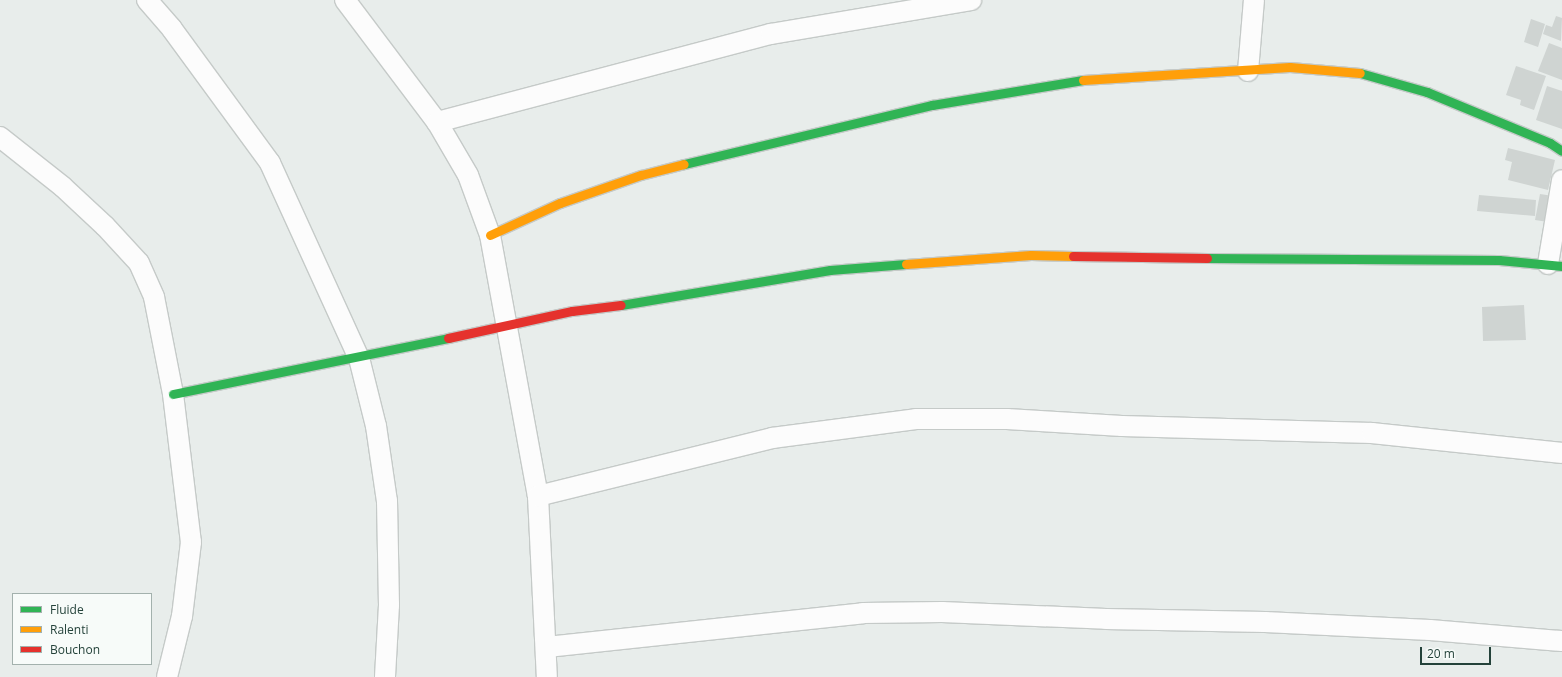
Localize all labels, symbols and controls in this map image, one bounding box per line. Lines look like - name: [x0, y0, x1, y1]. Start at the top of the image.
- legend: [12, 593, 152, 665]
- text: Fluide: [50, 601, 84, 618]
- text: Ralenti: [50, 621, 89, 638]
- scale bar: [1422, 639, 1493, 665]
- text: Bouchon: [50, 641, 100, 658]
- text: 20 m: [1427, 645, 1455, 662]

